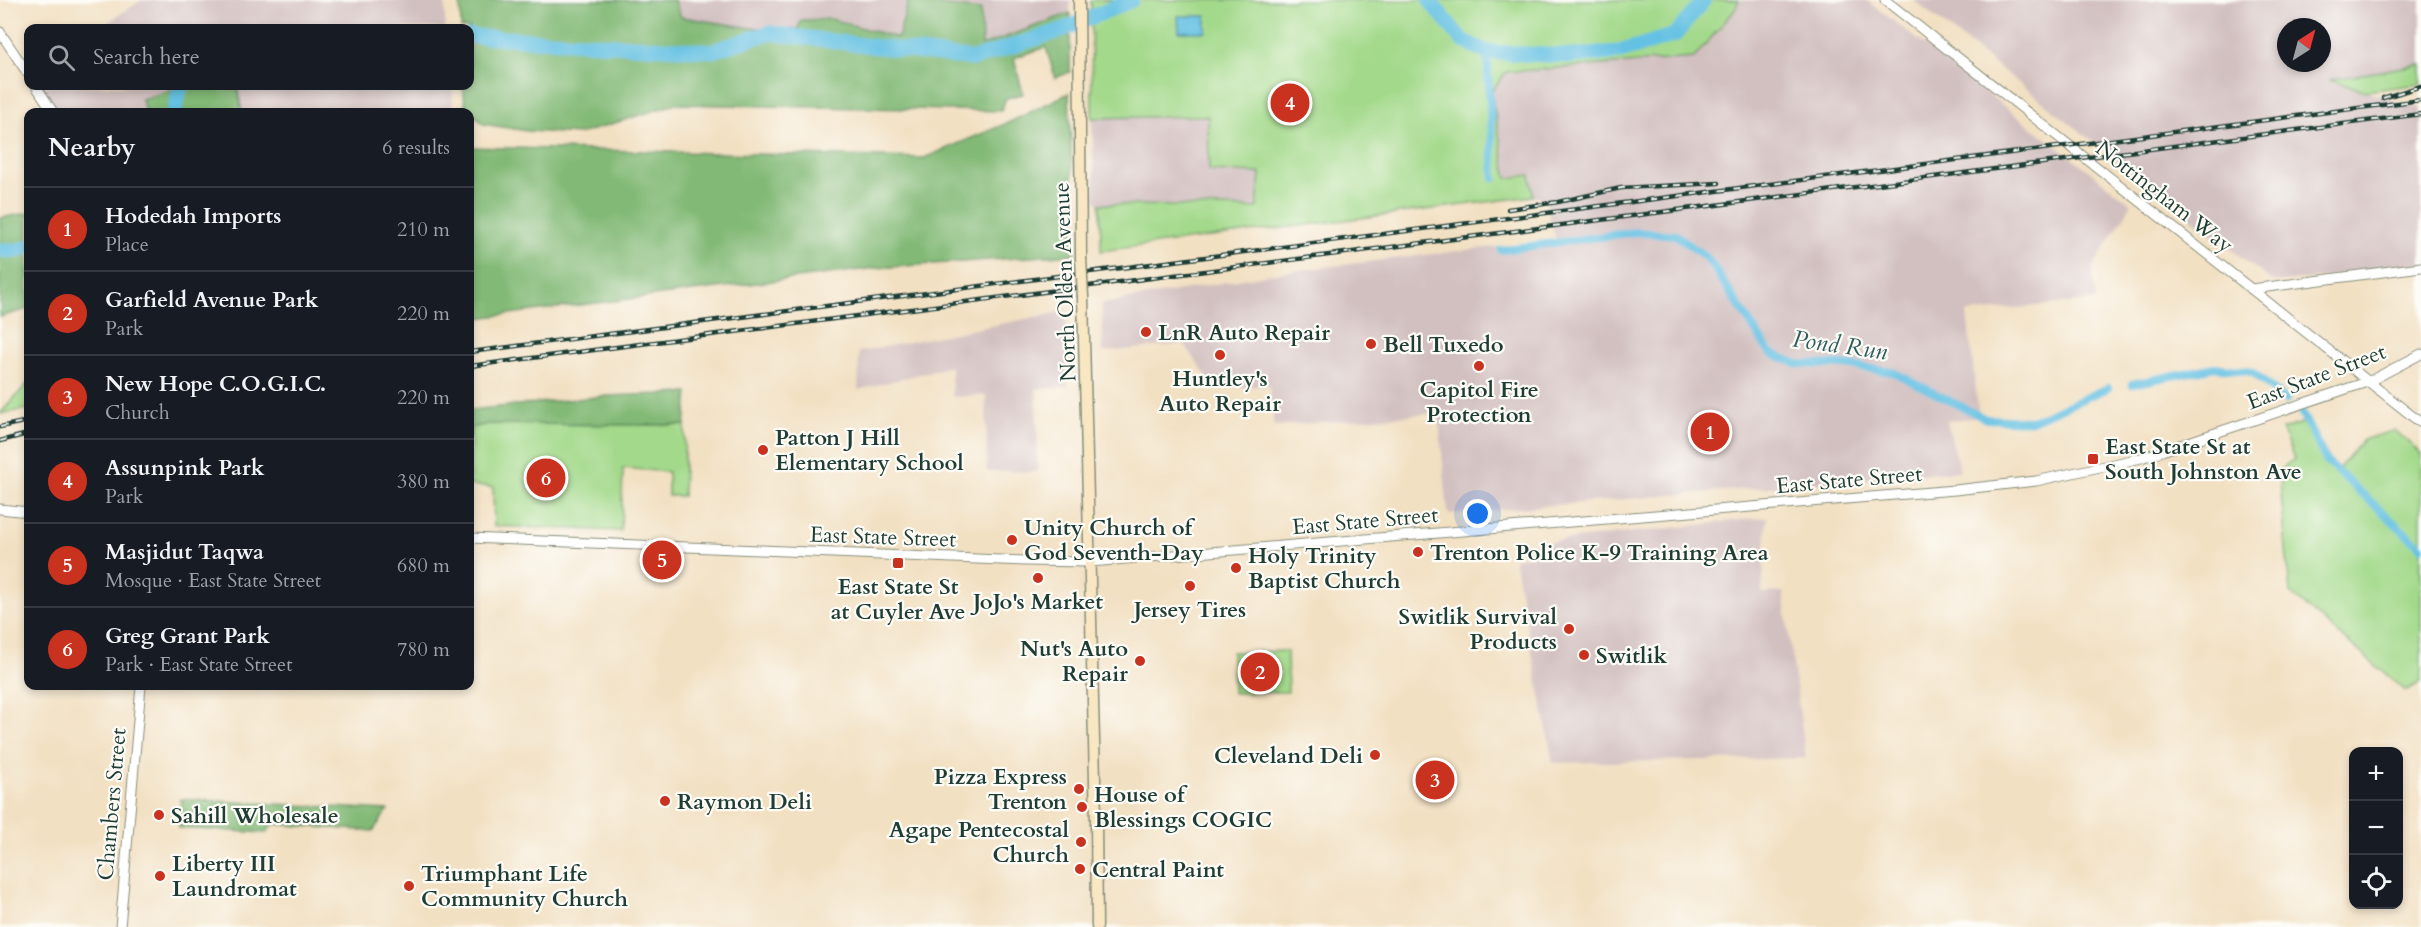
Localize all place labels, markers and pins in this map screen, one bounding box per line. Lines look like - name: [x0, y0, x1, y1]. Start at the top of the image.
- pin: 4: [1270, 80, 1310, 126]
- place label: LnR Auto Repair: [1158, 318, 1330, 348]
- marker: LnR Auto Repair: [1139, 325, 1153, 339]
- place label: Bell Tuxedo: [1383, 330, 1504, 360]
- marker: Bell Tuxedo: [1364, 337, 1378, 351]
- marker: Huntley's Auto Repair: [1213, 348, 1227, 362]
- marker: Capitol Fire Protection: [1472, 359, 1486, 373]
- place label: Huntley's Auto Repair: [1159, 364, 1281, 419]
- place label: Capitol Fire Protection: [1419, 375, 1539, 430]
- pin: 1: [1690, 410, 1730, 454]
- place label: Patton J Hill Elementary School: [775, 423, 964, 478]
- place label: East State St at South Johnston Ave: [2105, 432, 2302, 487]
- marker: Patton J Hill Elementary School: [756, 443, 770, 457]
- marker: East State St at South Johnston Ave: [2086, 452, 2100, 466]
- pin: 6: [526, 456, 566, 500]
- place label: Unity Church of God Seventh-Day: [1024, 513, 1204, 568]
- marker: Unity Church of God Seventh-Day: [1005, 533, 1019, 547]
- pin: 5: [642, 538, 682, 582]
- place label: Trenton Police K-9 Training Area: [1430, 538, 1769, 568]
- place label: Holy Trinity Baptist Church: [1248, 541, 1401, 596]
- marker: Trenton Police K-9 Training Area: [1411, 545, 1425, 559]
- marker: East State St at Cuyler Ave: [891, 556, 905, 570]
- marker: Holy Trinity Baptist Church: [1229, 561, 1243, 575]
- marker: JoJo's Market: [1031, 571, 1045, 585]
- place label: East State St at Cuyler Ave: [831, 572, 965, 627]
- marker: Jersey Tires: [1183, 579, 1197, 593]
- place label: JoJo's Market: [970, 587, 1103, 617]
- place label: Jersey Tires: [1131, 595, 1246, 625]
- place label: Switlik Survival Products: [1399, 602, 1558, 657]
- marker: Switlik Survival Products: [1562, 622, 1576, 636]
- place label: Nut's Auto Repair: [1020, 634, 1128, 689]
- place label: Switlik: [1596, 641, 1667, 671]
- marker: Switlik: [1577, 648, 1591, 662]
- pin: 2: [1240, 650, 1280, 694]
- marker: Nut's Auto Repair: [1133, 654, 1147, 668]
- place label: Cleveland Deli: [1214, 741, 1363, 771]
- marker: Cleveland Deli: [1368, 748, 1382, 762]
- pin: 3: [1416, 758, 1454, 802]
- place label: Pizza Express Trenton: [934, 762, 1067, 817]
- place label: House of Blessings COGIC: [1094, 780, 1272, 835]
- marker: Pizza Express Trenton: [1072, 782, 1086, 796]
- place label: Raymon Deli: [677, 787, 812, 817]
- marker: Raymon Deli: [658, 794, 672, 808]
- marker: House of Blessings COGIC: [1075, 800, 1089, 814]
- place label: Sahill Wholesale: [171, 801, 339, 831]
- marker: Sahill Wholesale: [152, 808, 166, 822]
- place label: Agape Pentecostal Church: [889, 815, 1070, 870]
- marker: Agape Pentecostal Church: [1074, 835, 1088, 849]
- place label: Liberty III Laundromat: [172, 849, 297, 904]
- place label: Central Paint: [1092, 855, 1224, 885]
- place label: Triumphant Life Community Church: [421, 859, 628, 914]
- marker: Central Paint: [1073, 862, 1087, 876]
- marker: Liberty III Laundromat: [153, 869, 167, 883]
- marker: Triumphant Life Community Church: [402, 879, 416, 893]

